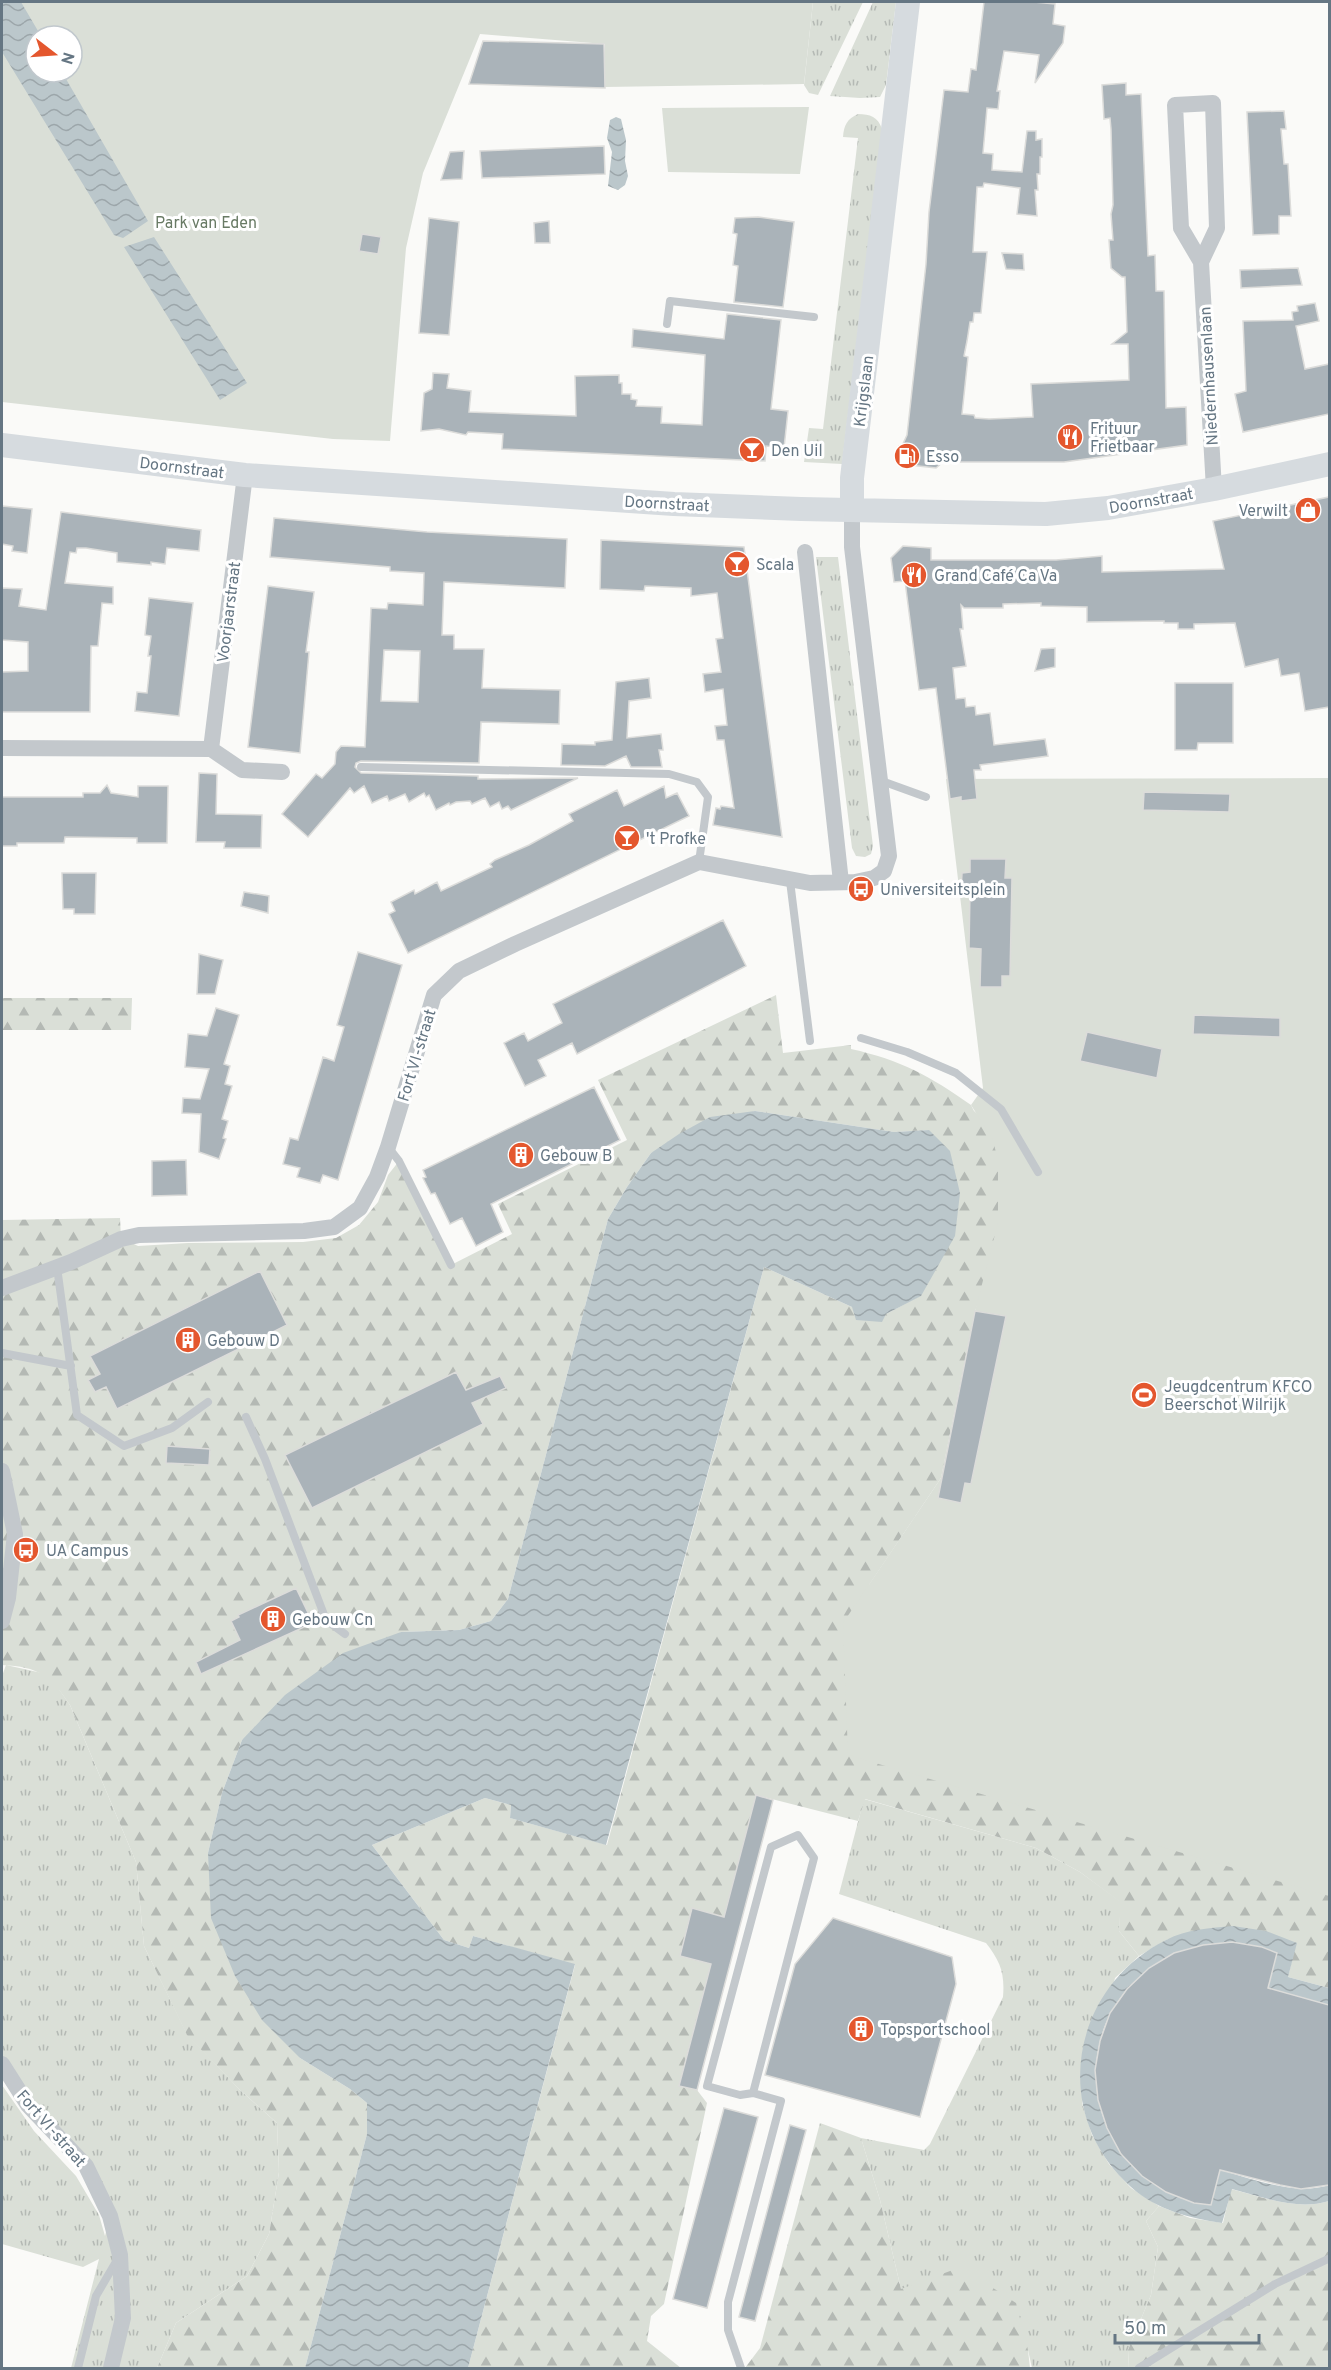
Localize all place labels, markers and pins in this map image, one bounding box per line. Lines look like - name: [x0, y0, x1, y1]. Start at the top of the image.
- place label: Frituur Frietbaar: [1090, 420, 1155, 458]
- restaurant icon: Frituur Frietbaar: [1055, 422, 1085, 452]
- bar icon: Den Uil: [737, 435, 767, 465]
- fuel station icon: Esso: [892, 441, 922, 471]
- place label: Den Uil: [771, 442, 823, 462]
- place label: Esso: [926, 448, 959, 468]
- shop icon: Verwilt: [1293, 495, 1323, 525]
- place label: Verwilt: [1238, 502, 1288, 522]
- bar icon: Scala: [722, 549, 752, 579]
- place label: Scala: [756, 556, 794, 576]
- restaurant icon: Grand Café Ca Va: [899, 560, 929, 590]
- place label: Grand Café Ca Va: [934, 567, 1057, 587]
- bar icon: 't Profke: [612, 823, 642, 853]
- place label: 't Profke: [646, 830, 706, 850]
- bus stop icon: Universiteitsplein: [846, 874, 876, 904]
- place label: Universiteitsplein: [880, 881, 1006, 901]
- building icon: Gebouw B: [506, 1140, 536, 1170]
- place label: Gebouw B: [540, 1147, 613, 1167]
- building icon: Gebouw D: [173, 1325, 203, 1355]
- place label: Gebouw D: [207, 1332, 280, 1352]
- place label: Jeugdcentrum KFCO Beerschot Wilrijk: [1164, 1378, 1313, 1416]
- sports icon: Jeugdcentrum KFCO Beerschot Wilrijk: [1129, 1380, 1159, 1410]
- bus stop icon: UA Campus: [11, 1535, 41, 1565]
- place label: UA Campus: [46, 1542, 129, 1562]
- building icon: Gebouw Cn: [258, 1604, 288, 1634]
- place label: Gebouw Cn: [292, 1611, 373, 1631]
- building icon: Topsportschool: [846, 2014, 876, 2044]
- place label: Topsportschool: [880, 2021, 991, 2041]

